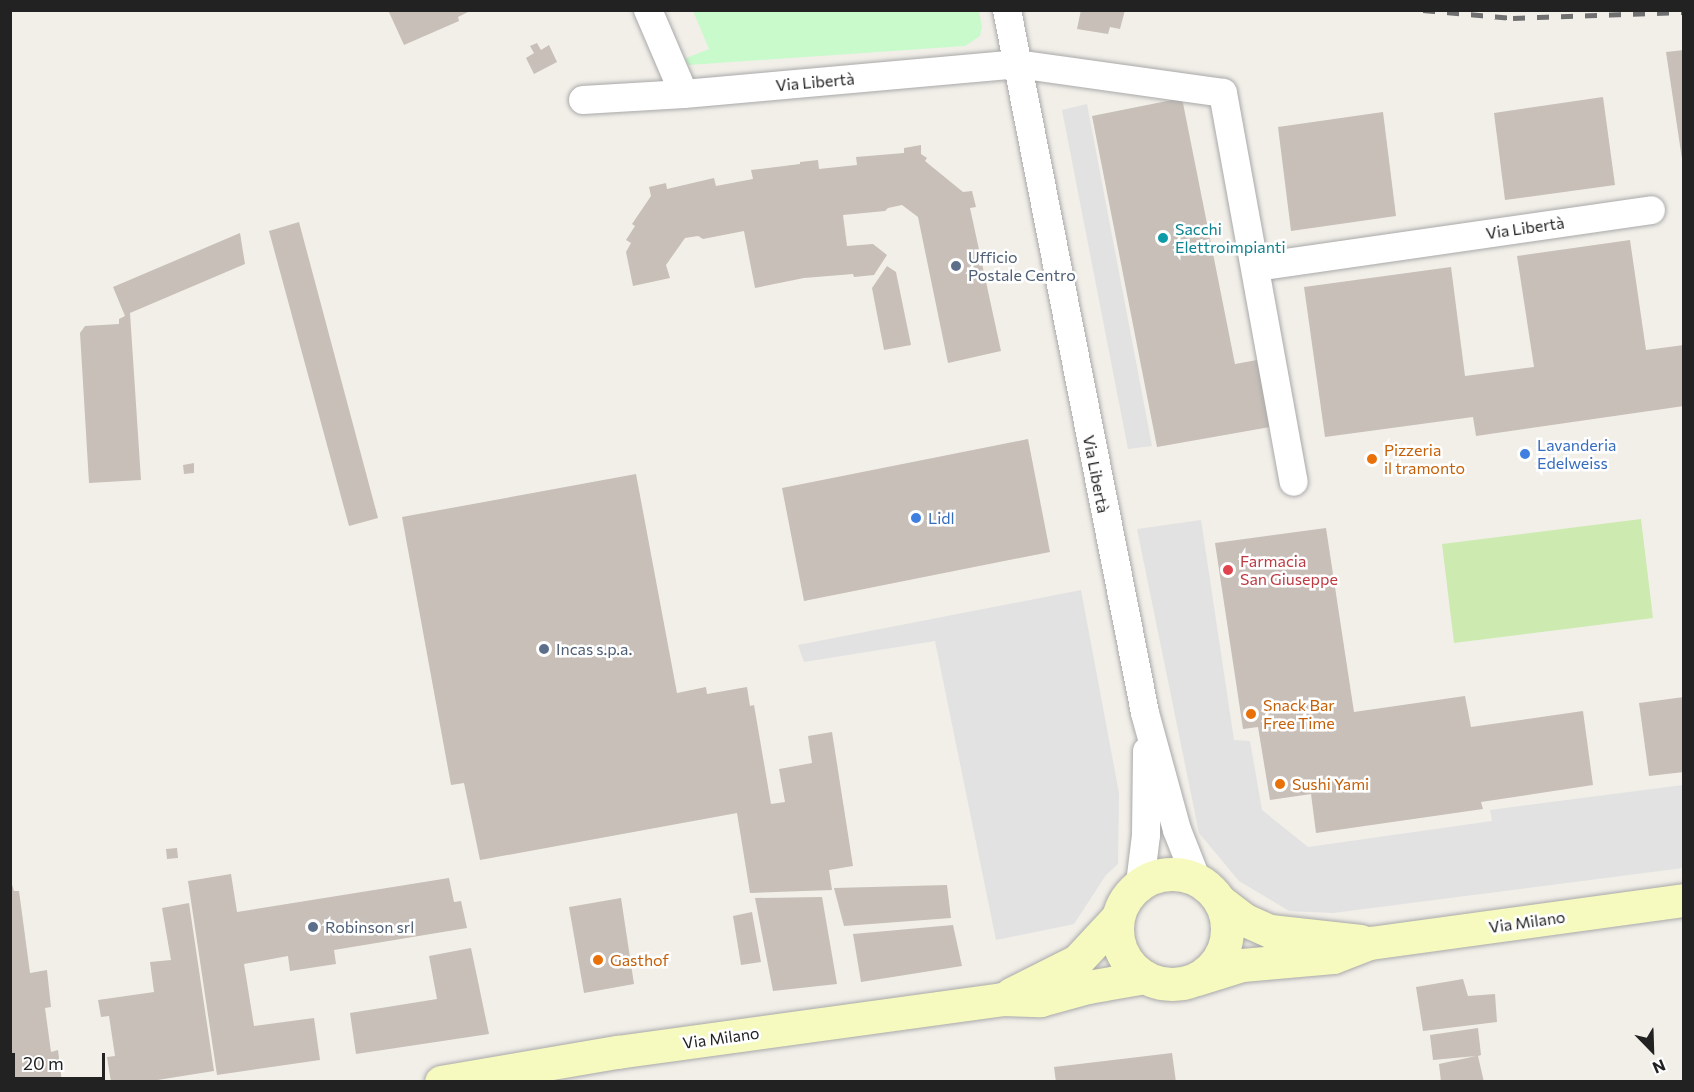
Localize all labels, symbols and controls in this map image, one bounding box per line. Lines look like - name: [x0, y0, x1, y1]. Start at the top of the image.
- street label: Via Libertà: [775, 69, 855, 95]
- street label: Via Libertà: [1485, 213, 1565, 243]
- place label: Sacchi Elettroimpianti: [1175, 219, 1286, 257]
- marker: Sacchi Elettroimpianti: [1156, 231, 1170, 245]
- place label: Ufficio Postale Centro: [968, 247, 1076, 285]
- marker: Ufficio Postale Centro: [949, 259, 963, 273]
- street label: Via Libertà: [1079, 433, 1113, 515]
- place label: Lavanderia Edelweiss: [1537, 435, 1616, 473]
- place label: Pizzeria il tramonto: [1384, 440, 1465, 478]
- marker: Lavanderia Edelweiss: [1518, 447, 1532, 461]
- marker: Pizzeria il tramonto: [1365, 452, 1379, 466]
- place label: Lidl: [928, 508, 955, 528]
- marker: Lidl: [909, 511, 923, 525]
- place label: Farmacia San Giuseppe: [1240, 551, 1338, 589]
- marker: Farmacia San Giuseppe: [1221, 563, 1235, 577]
- place label: Incas s.p.a.: [556, 639, 632, 659]
- marker: Incas s.p.a.: [537, 642, 551, 656]
- place label: Snack Bar Free Time: [1263, 695, 1335, 733]
- marker: Snack Bar Free Time: [1244, 707, 1258, 721]
- place label: Sushi Yami: [1292, 774, 1369, 794]
- marker: Sushi Yami: [1273, 777, 1287, 791]
- street label: Via Milano: [1487, 907, 1567, 937]
- place label: Robinson srl: [325, 917, 414, 937]
- marker: Robinson srl: [306, 920, 320, 934]
- place label: Gasthof: [610, 950, 669, 970]
- marker: Gasthof: [591, 953, 605, 967]
- north arrow: [1622, 1020, 1682, 1080]
- street label: Via Milano: [681, 1023, 761, 1053]
- scale bar: [15, 1041, 108, 1079]
- text: 20 m: [23, 1052, 64, 1074]
- text: N: [1650, 1056, 1668, 1078]

